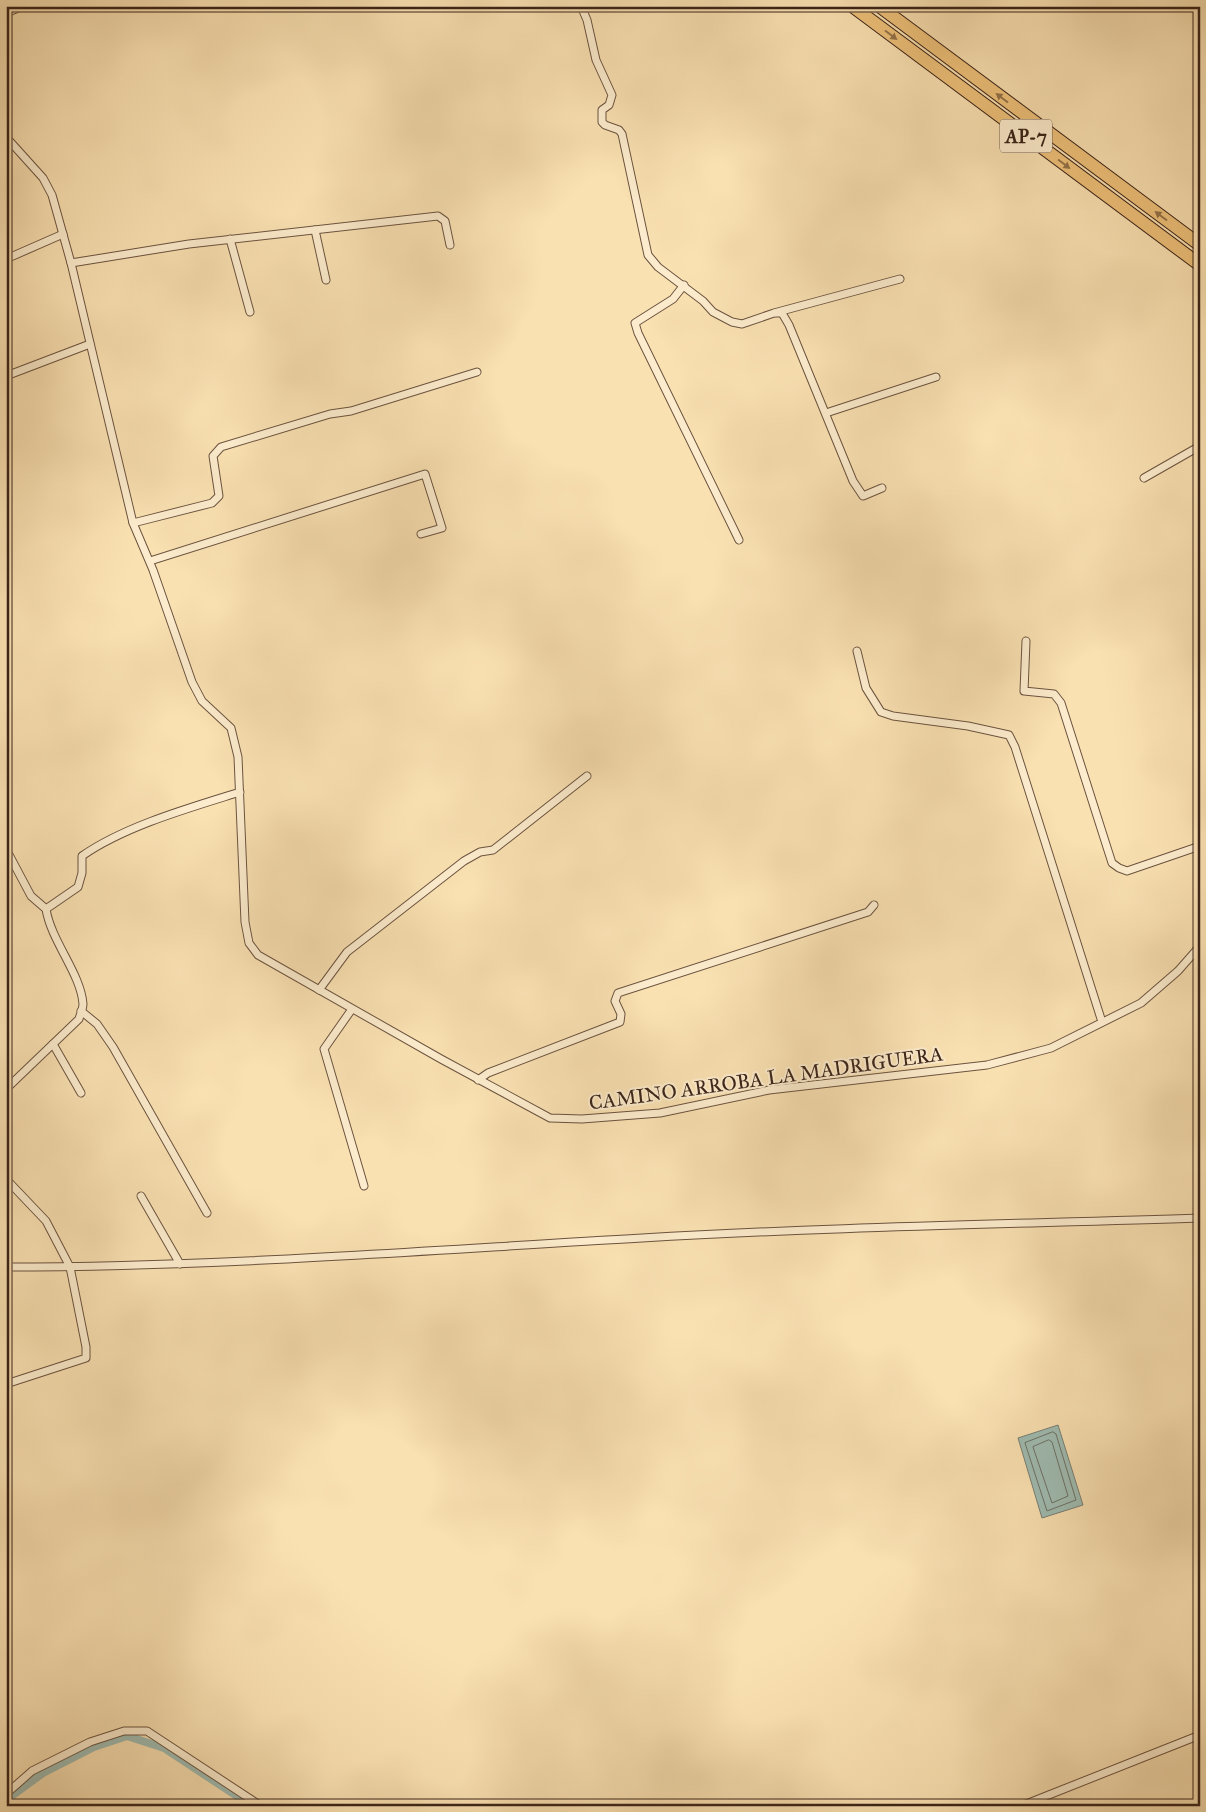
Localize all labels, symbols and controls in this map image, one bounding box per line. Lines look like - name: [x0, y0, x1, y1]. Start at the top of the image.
- one-way arrow: [884, 30, 897, 41]
- one-way arrow: [995, 93, 1009, 103]
- road number: AP-7: [1000, 120, 1052, 152]
- one-way arrow: [1057, 159, 1071, 169]
- one-way arrow: [1155, 210, 1168, 221]
- street label: CAMINO ARROBA LA MADRIGUERA: [587, 1041, 945, 1115]

